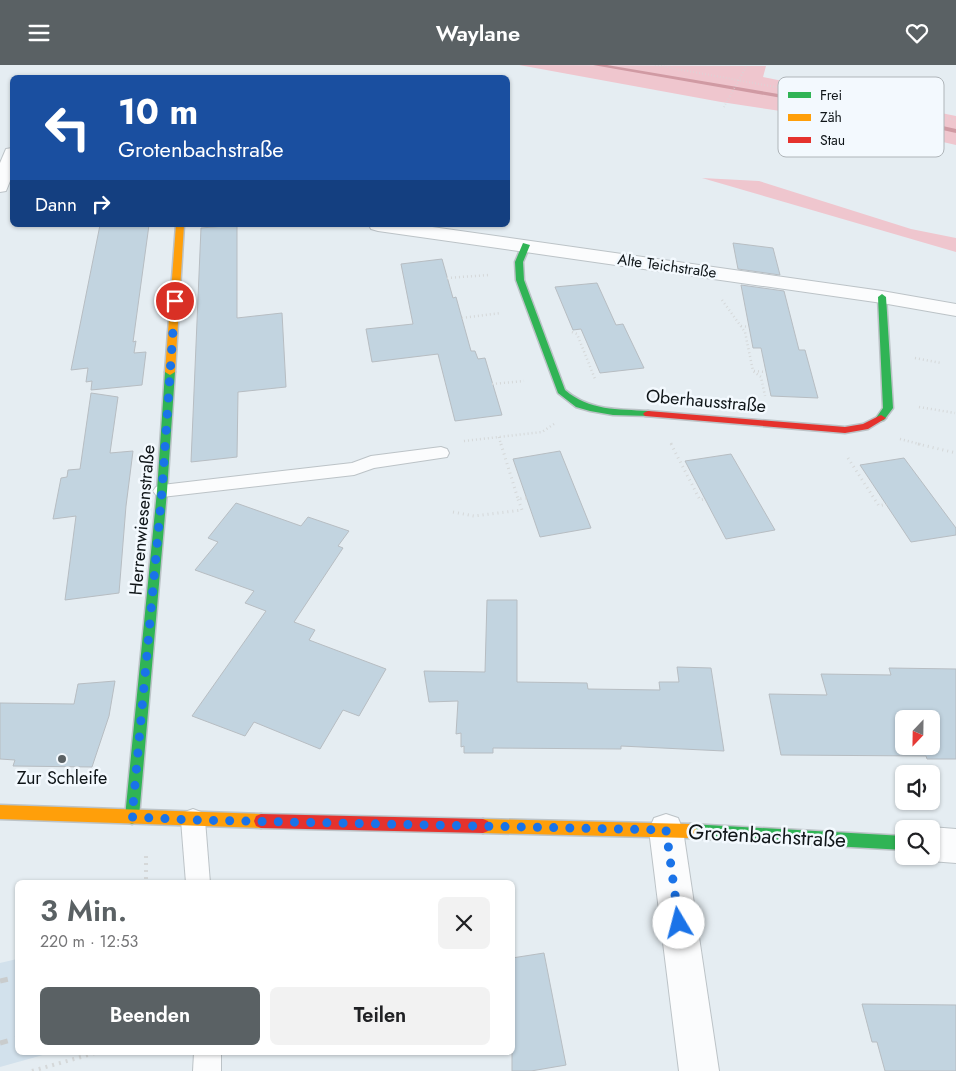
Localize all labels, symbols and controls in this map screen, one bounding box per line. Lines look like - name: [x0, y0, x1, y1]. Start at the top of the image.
- text: Waylane: [436, 17, 520, 49]
- icon: menu: [25, 19, 53, 47]
- icon: heart: [903, 19, 931, 47]
- legend: [778, 77, 944, 157]
- text: Frei: [820, 85, 842, 105]
- text: 10 m: [118, 87, 198, 137]
- icon: left: [35, 95, 100, 160]
- text: Zäh: [820, 107, 842, 127]
- text: Stau: [820, 130, 845, 150]
- text: Grotenbachstraße: [118, 133, 284, 165]
- icon: right: [87, 190, 115, 218]
- text: Dann: [35, 191, 77, 218]
- street label: Alte Teichstraße: [616, 248, 718, 284]
- pin: [154, 280, 196, 322]
- icon: arrive: [161, 287, 189, 315]
- street label: Oberhausstraße: [645, 383, 767, 419]
- street label: Herrenwiesenstraße: [122, 444, 162, 596]
- north arrow: [895, 710, 940, 755]
- map controls: [895, 710, 940, 865]
- marker: Zur Schleife: [56, 753, 68, 765]
- place label: Zur Schleife: [17, 765, 107, 791]
- button: sound: [895, 765, 940, 810]
- street label: Grotenbachstraße: [687, 817, 847, 855]
- button: search: [895, 820, 940, 865]
- text: 3 Min.: [40, 889, 127, 932]
- position arrow: [652, 896, 704, 948]
- button: close: [438, 897, 490, 949]
- text: 220 m · 12:53: [40, 930, 138, 953]
- button: Beenden: [40, 987, 260, 1045]
- button: Teilen: [270, 987, 490, 1045]

